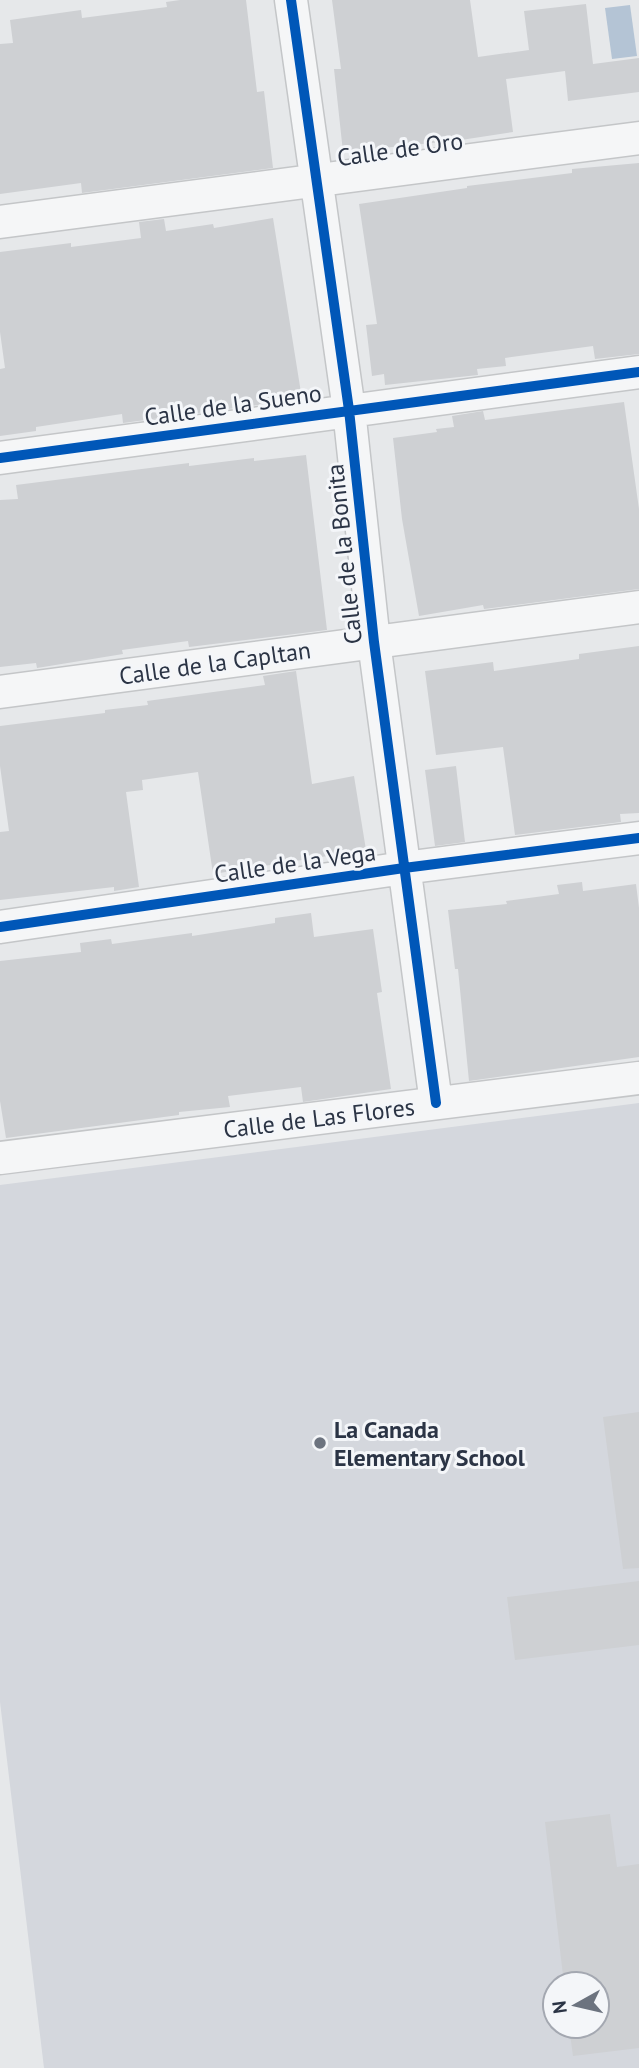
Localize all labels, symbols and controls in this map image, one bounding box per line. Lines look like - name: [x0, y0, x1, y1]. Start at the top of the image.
- street label: Calle de Oro: [335, 125, 465, 173]
- street label: Calle de la Sueno: [142, 377, 324, 433]
- street label: Calle de la Bonita: [319, 462, 369, 646]
- street label: Calle de la Capltan: [117, 634, 313, 692]
- street label: Calle de la Vega: [212, 836, 378, 890]
- street label: Calle de Las Flores: [222, 1091, 416, 1145]
- place label: La Canada Elementary School: [334, 1414, 526, 1473]
- marker: La Canada Elementary School: [312, 1435, 328, 1451]
- north arrow: [541, 1970, 611, 2040]
- text: N: [546, 2000, 572, 2015]

